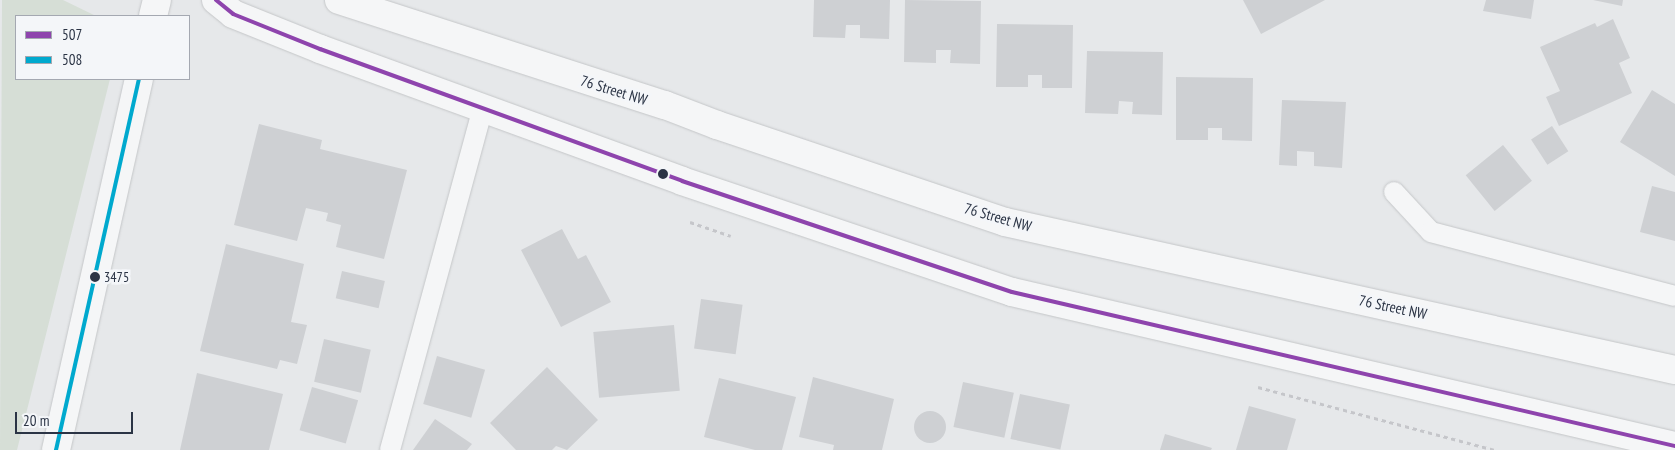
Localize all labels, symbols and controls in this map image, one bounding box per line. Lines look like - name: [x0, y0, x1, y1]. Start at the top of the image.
- legend: [15, 15, 190, 80]
- text: 507: [62, 25, 82, 44]
- text: 508: [62, 50, 82, 69]
- street label: 76 Street NW: [578, 71, 650, 109]
- unlabelled marker: [658, 169, 668, 179]
- street label: 76 Street NW: [962, 199, 1034, 235]
- place label: 3475: [104, 269, 129, 285]
- marker: 3475: [90, 272, 100, 282]
- street label: 76 Street NW: [1357, 291, 1429, 323]
- scale bar: [18, 402, 135, 434]
- text: 20 m: [23, 411, 49, 430]

